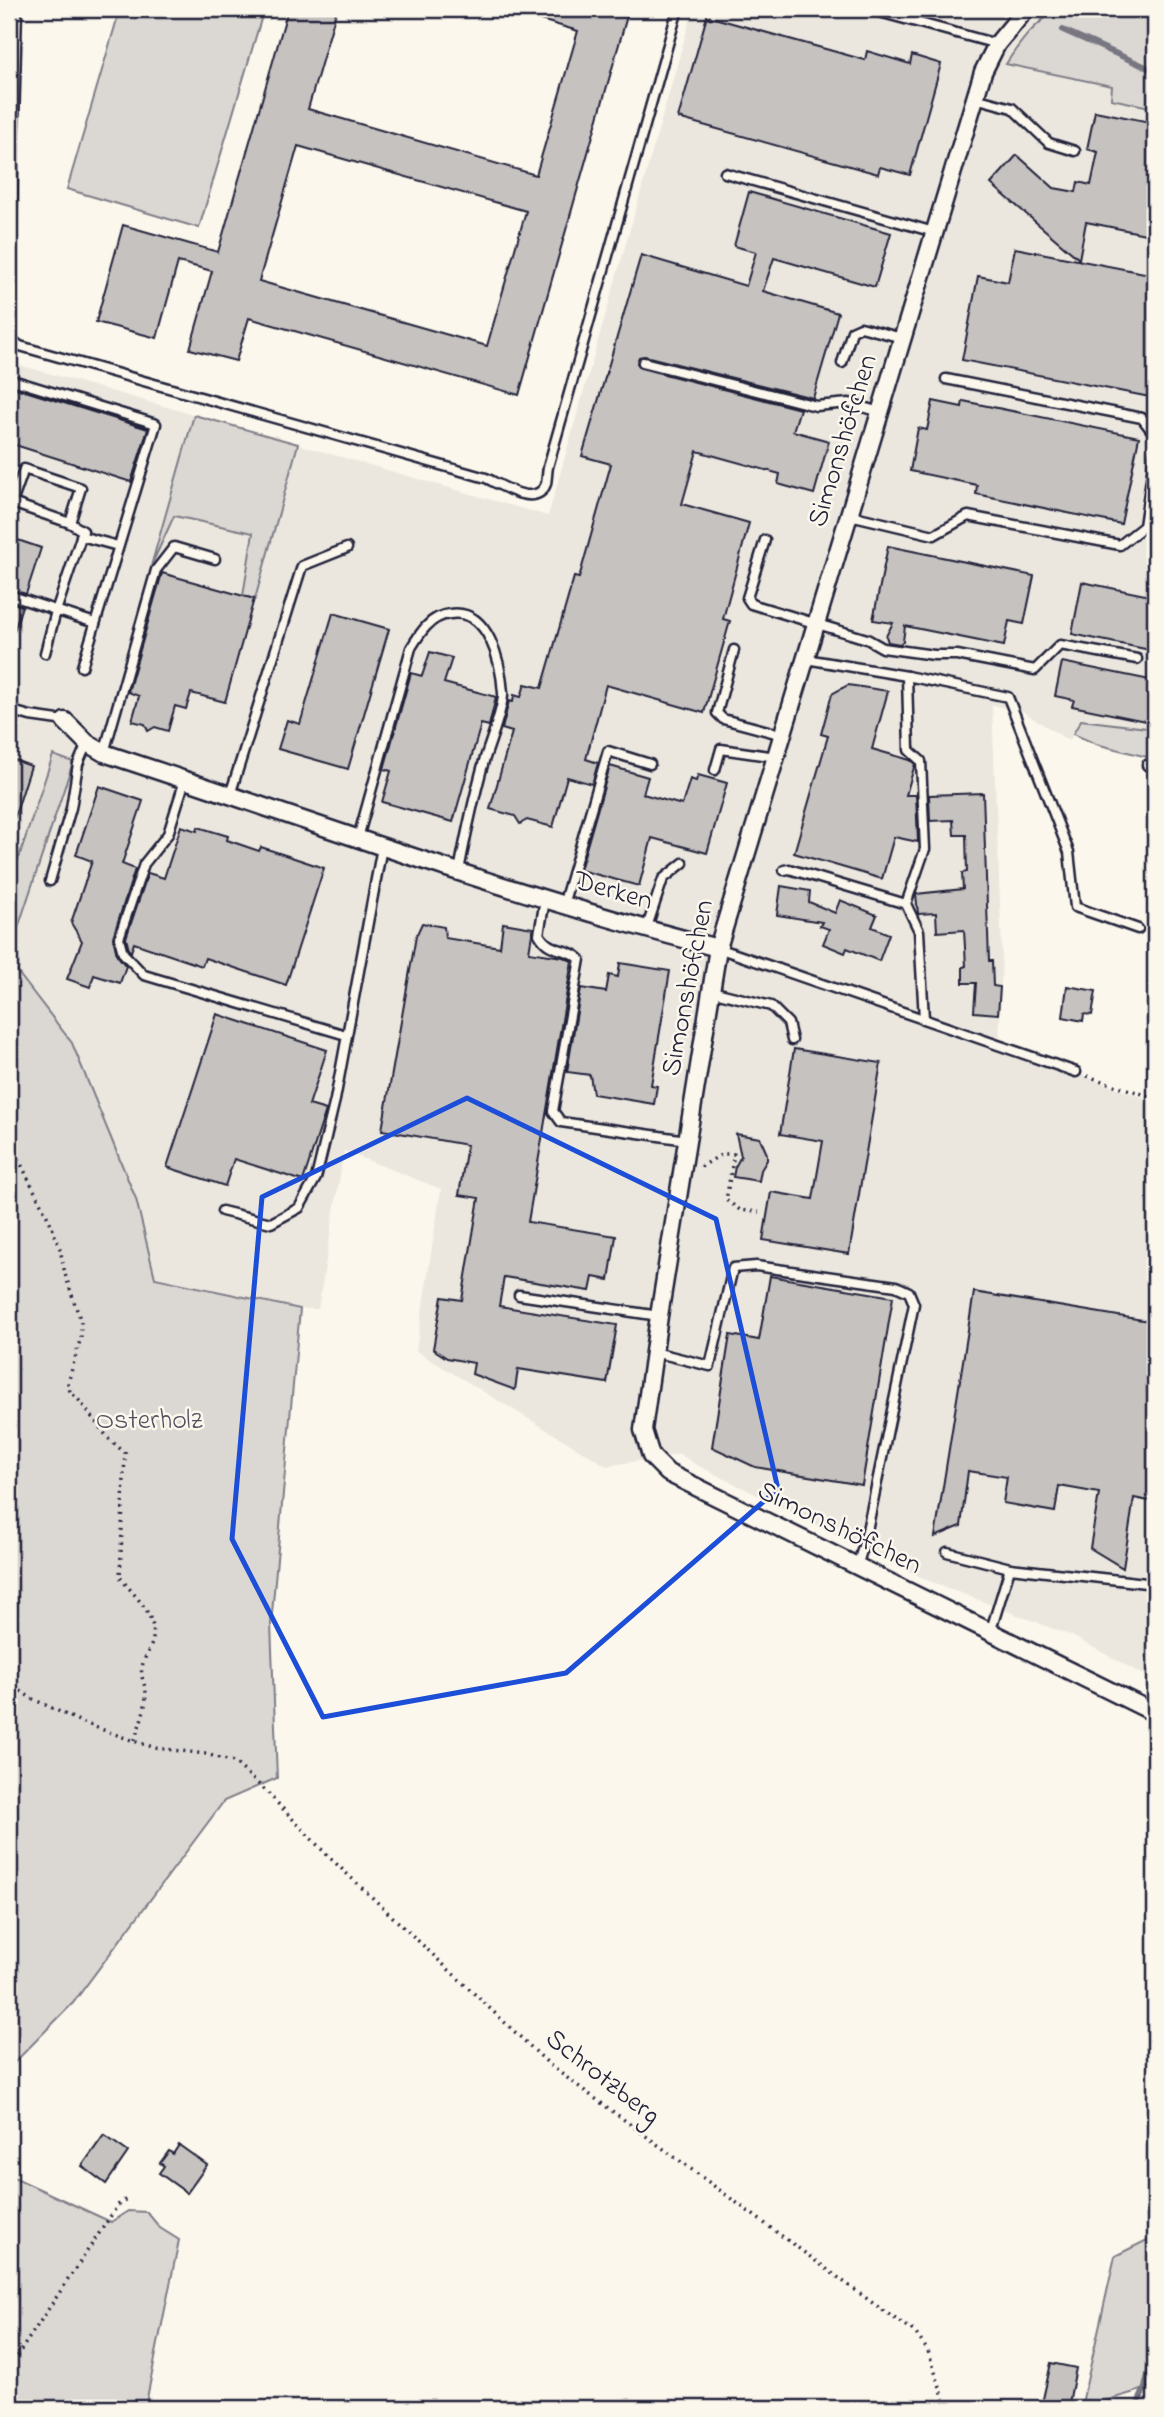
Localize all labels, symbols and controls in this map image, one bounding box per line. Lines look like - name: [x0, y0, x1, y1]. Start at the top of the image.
- street label: Simonshöfchen: [798, 350, 890, 532]
- street label: Derken: [568, 861, 657, 923]
- street label: Simonshöfchen: [652, 896, 726, 1080]
- park label: Osterholz: [96, 1401, 203, 1442]
- street label: Simonshöfchen: [750, 1471, 928, 1587]
- street label: Schrotzberg: [536, 2020, 668, 2136]

